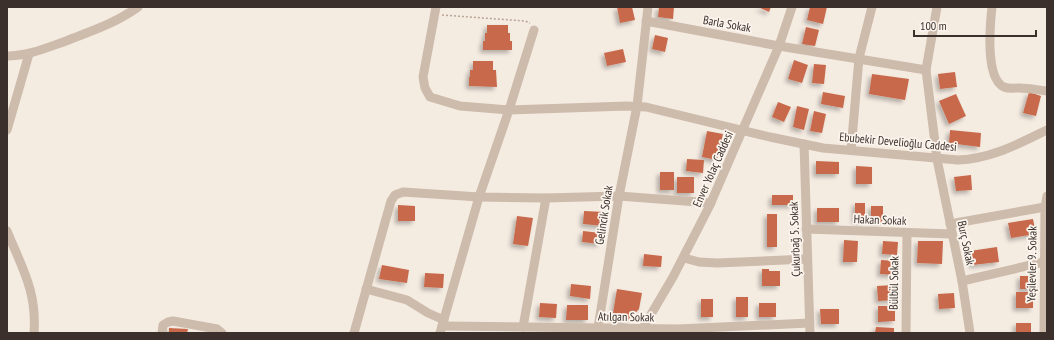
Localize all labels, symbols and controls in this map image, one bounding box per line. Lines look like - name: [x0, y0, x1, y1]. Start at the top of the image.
- street label: Barla Sokak: [702, 12, 753, 35]
- scale bar: [914, 12, 1036, 38]
- text: 100 m: [920, 18, 947, 33]
- street label: Enver Yolaç Caddesi: [689, 128, 736, 209]
- street label: Ebubekir Develioğlu Caddesi: [839, 129, 957, 154]
- street label: Gelincik Sokak: [591, 184, 616, 246]
- street label: Çukurbağ 5. Sokak: [786, 201, 803, 277]
- street label: Hakan Sokak: [853, 211, 907, 228]
- street label: Burç Sokak: [954, 219, 979, 267]
- street label: Yeşilevler 9. Sokak: [1023, 226, 1040, 302]
- street label: Bülbül Sokak: [886, 256, 901, 310]
- street label: Atılgan Sokak: [598, 309, 655, 324]

